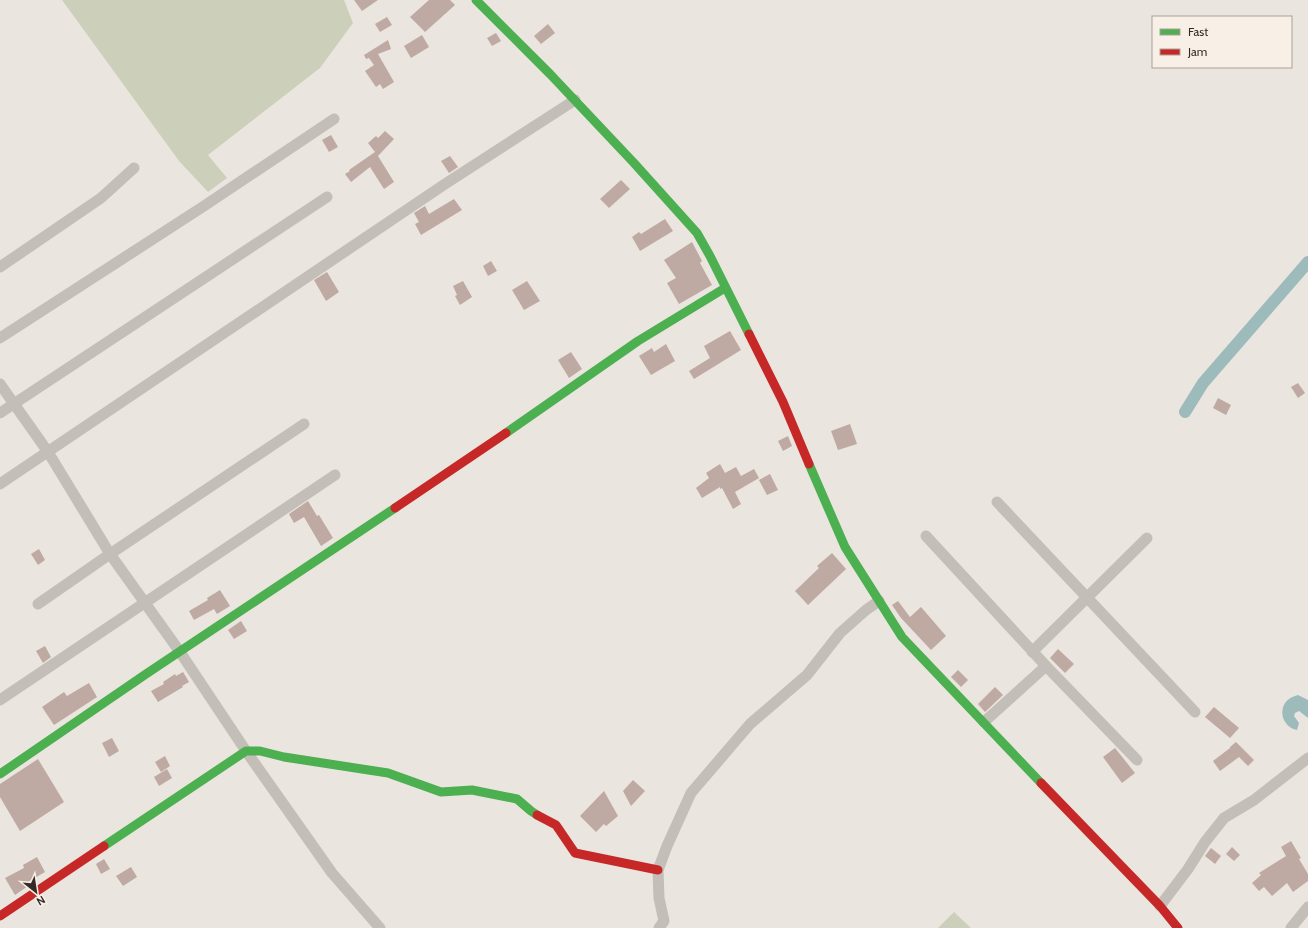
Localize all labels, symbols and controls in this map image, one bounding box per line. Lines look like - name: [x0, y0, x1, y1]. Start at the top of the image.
- legend: [1152, 16, 1292, 68]
- text: Fast: [1188, 24, 1208, 39]
- text: Jam: [1187, 44, 1207, 59]
- north arrow: [16, 872, 56, 912]
- text: N: [34, 893, 48, 909]

